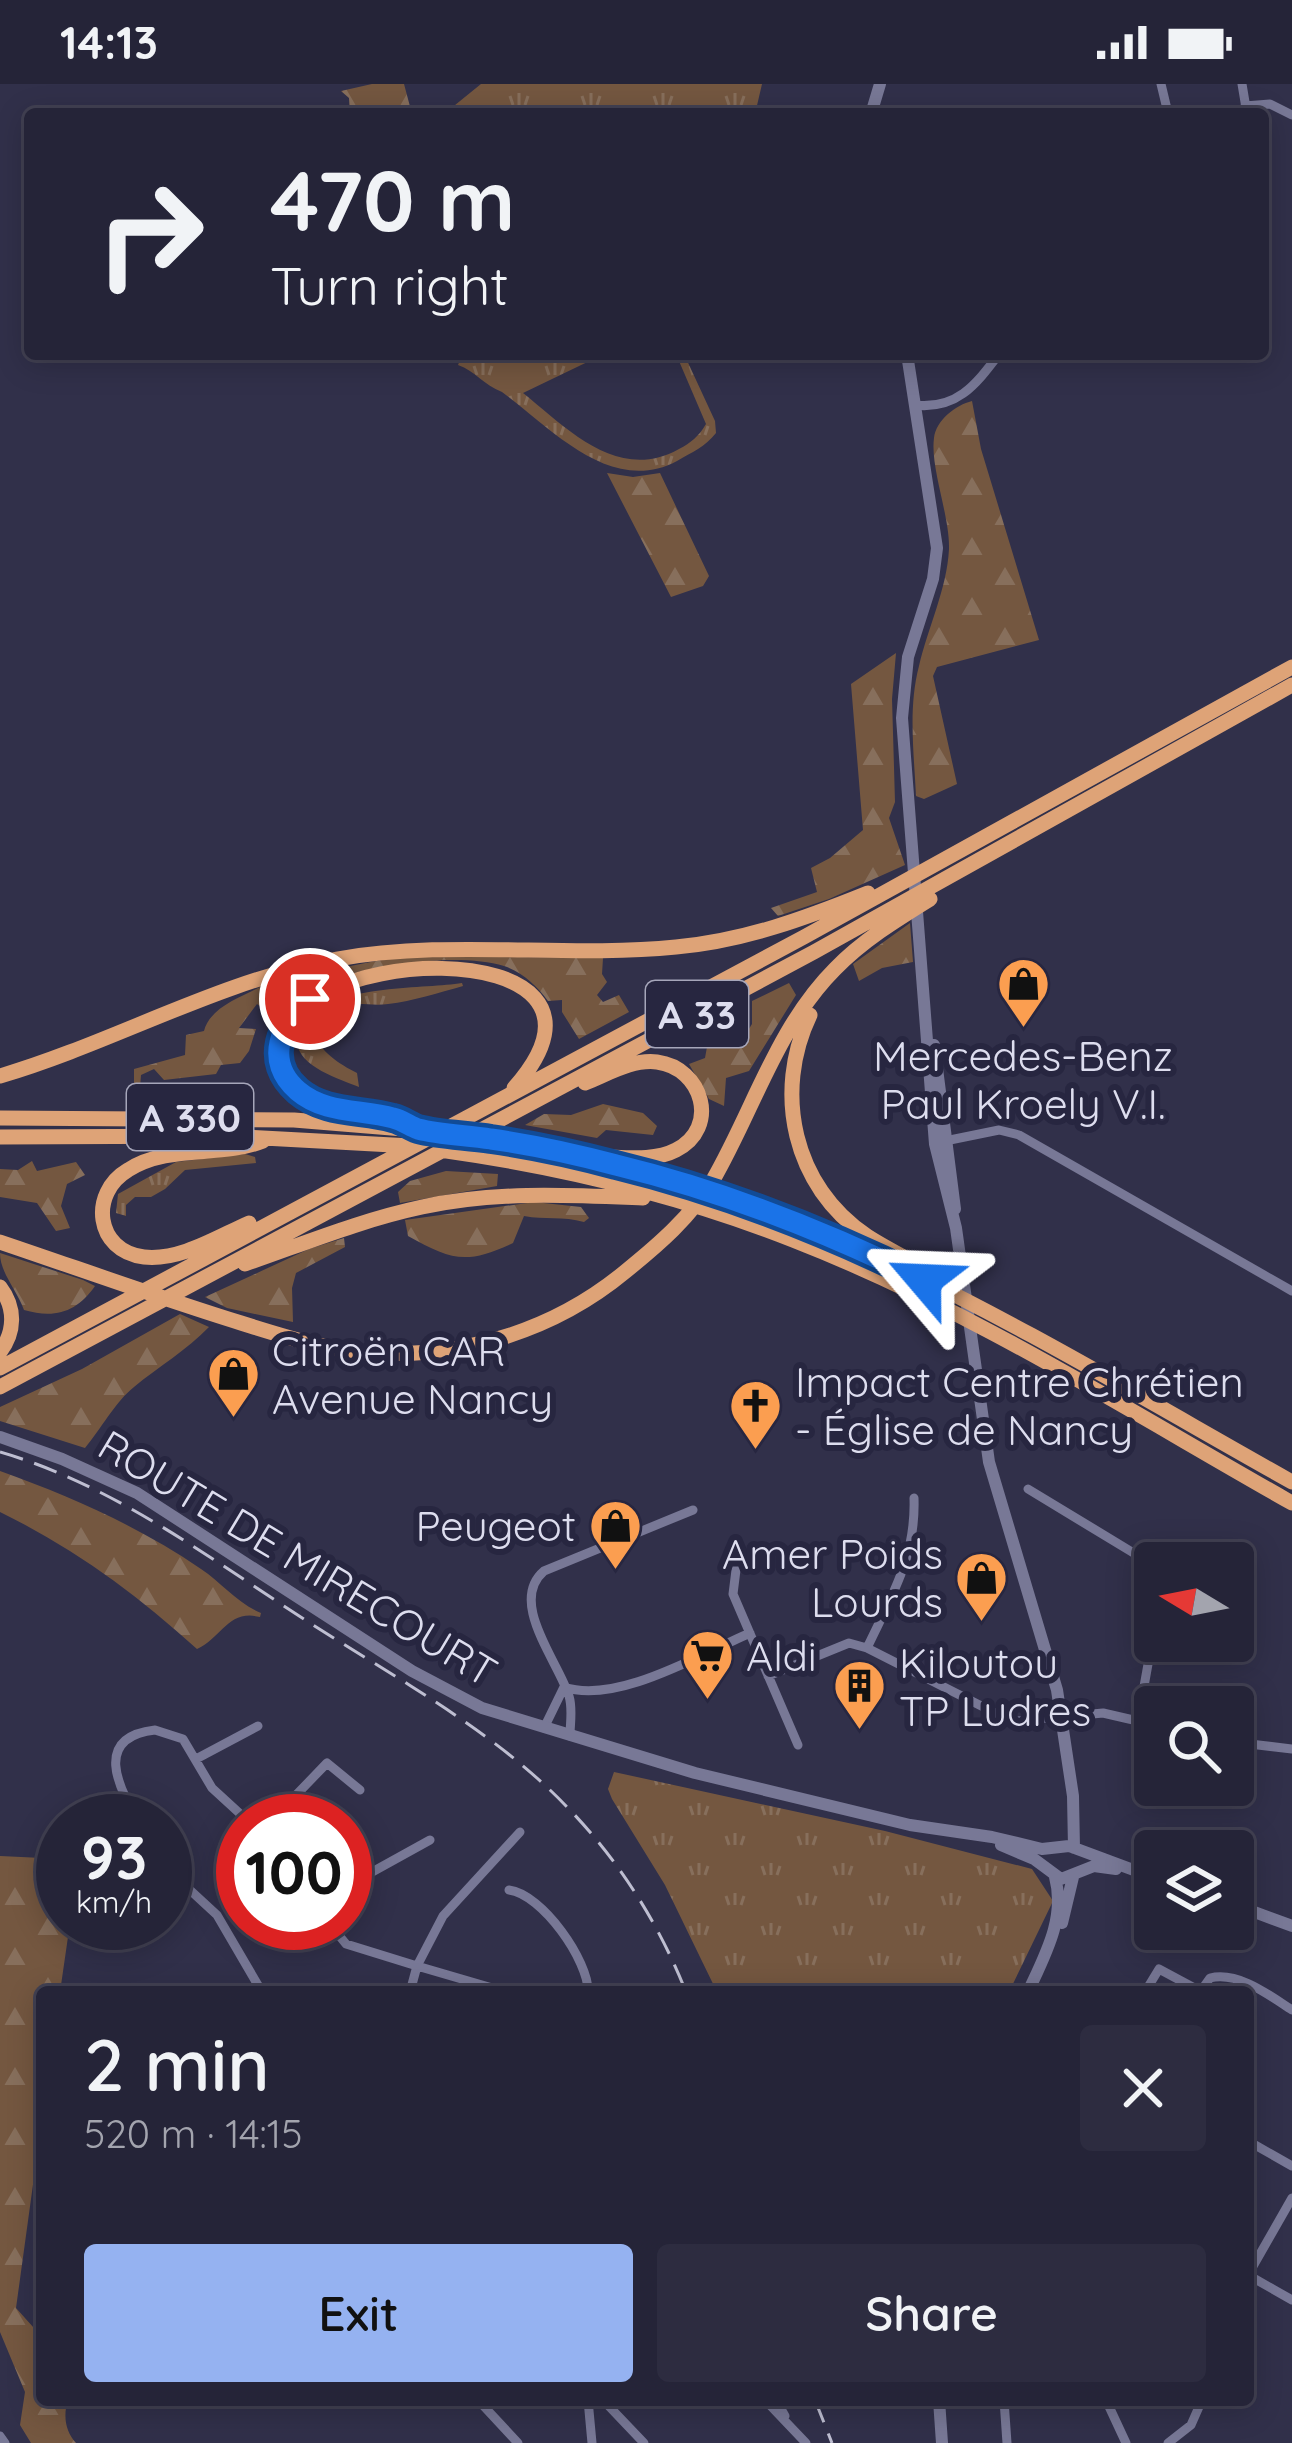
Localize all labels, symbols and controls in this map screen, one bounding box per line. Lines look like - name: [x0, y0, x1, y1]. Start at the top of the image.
- text: 14:13: [60, 14, 158, 70]
- text: 470 m: [270, 147, 516, 252]
- icon: right: [72, 156, 228, 312]
- text: Turn right: [270, 251, 509, 319]
- pin: [259, 948, 361, 1050]
- shop icon: Mercedes-Benz Paul Kroely V.I.: [995, 955, 1051, 1029]
- icon: arrive: [277, 966, 343, 1032]
- road number: A 33: [646, 981, 748, 1047]
- place label: Mercedes-Benz Paul Kroely V.I.: [873, 1029, 1173, 1130]
- road number: A 330: [127, 1084, 253, 1150]
- position arrow: [861, 1217, 987, 1343]
- place label: Citroën CAR Avenue Nancy: [272, 1324, 553, 1425]
- shop icon: Citroën CAR Avenue Nancy: [205, 1346, 261, 1420]
- place label: Impact Centre Chrétien - Église de Nancy: [795, 1355, 1244, 1456]
- church icon: Impact Centre Chrétien - Église de Nancy: [728, 1377, 784, 1451]
- street label: ROUTE DE MIRECOURT: [89, 1418, 507, 1698]
- shop icon: Peugeot: [587, 1497, 643, 1571]
- place label: Peugeot: [415, 1499, 576, 1552]
- place label: Amer Poids Lourds: [722, 1527, 943, 1628]
- north arrow: [1134, 1542, 1254, 1662]
- map controls: [1134, 1542, 1254, 1950]
- shop icon: Amer Poids Lourds: [954, 1549, 1010, 1623]
- supermarket icon: Aldi: [679, 1627, 735, 1701]
- place label: Aldi: [746, 1629, 817, 1682]
- place label: Kiloutou TP Ludres: [899, 1636, 1091, 1737]
- building icon: Kiloutou TP Ludres: [832, 1658, 888, 1732]
- button: search: [1134, 1686, 1254, 1806]
- speed limit sign: 100: [216, 1794, 372, 1950]
- text: 93: [81, 1819, 147, 1894]
- button: layers: [1134, 1830, 1254, 1950]
- text: km/h: [76, 1883, 152, 1921]
- text: 2 min: [84, 2019, 270, 2109]
- button: close: [1080, 2025, 1206, 2151]
- text: 520 m · 14:15: [84, 2109, 303, 2158]
- button: Exit: [84, 2244, 633, 2382]
- button: Share: [657, 2244, 1206, 2382]

